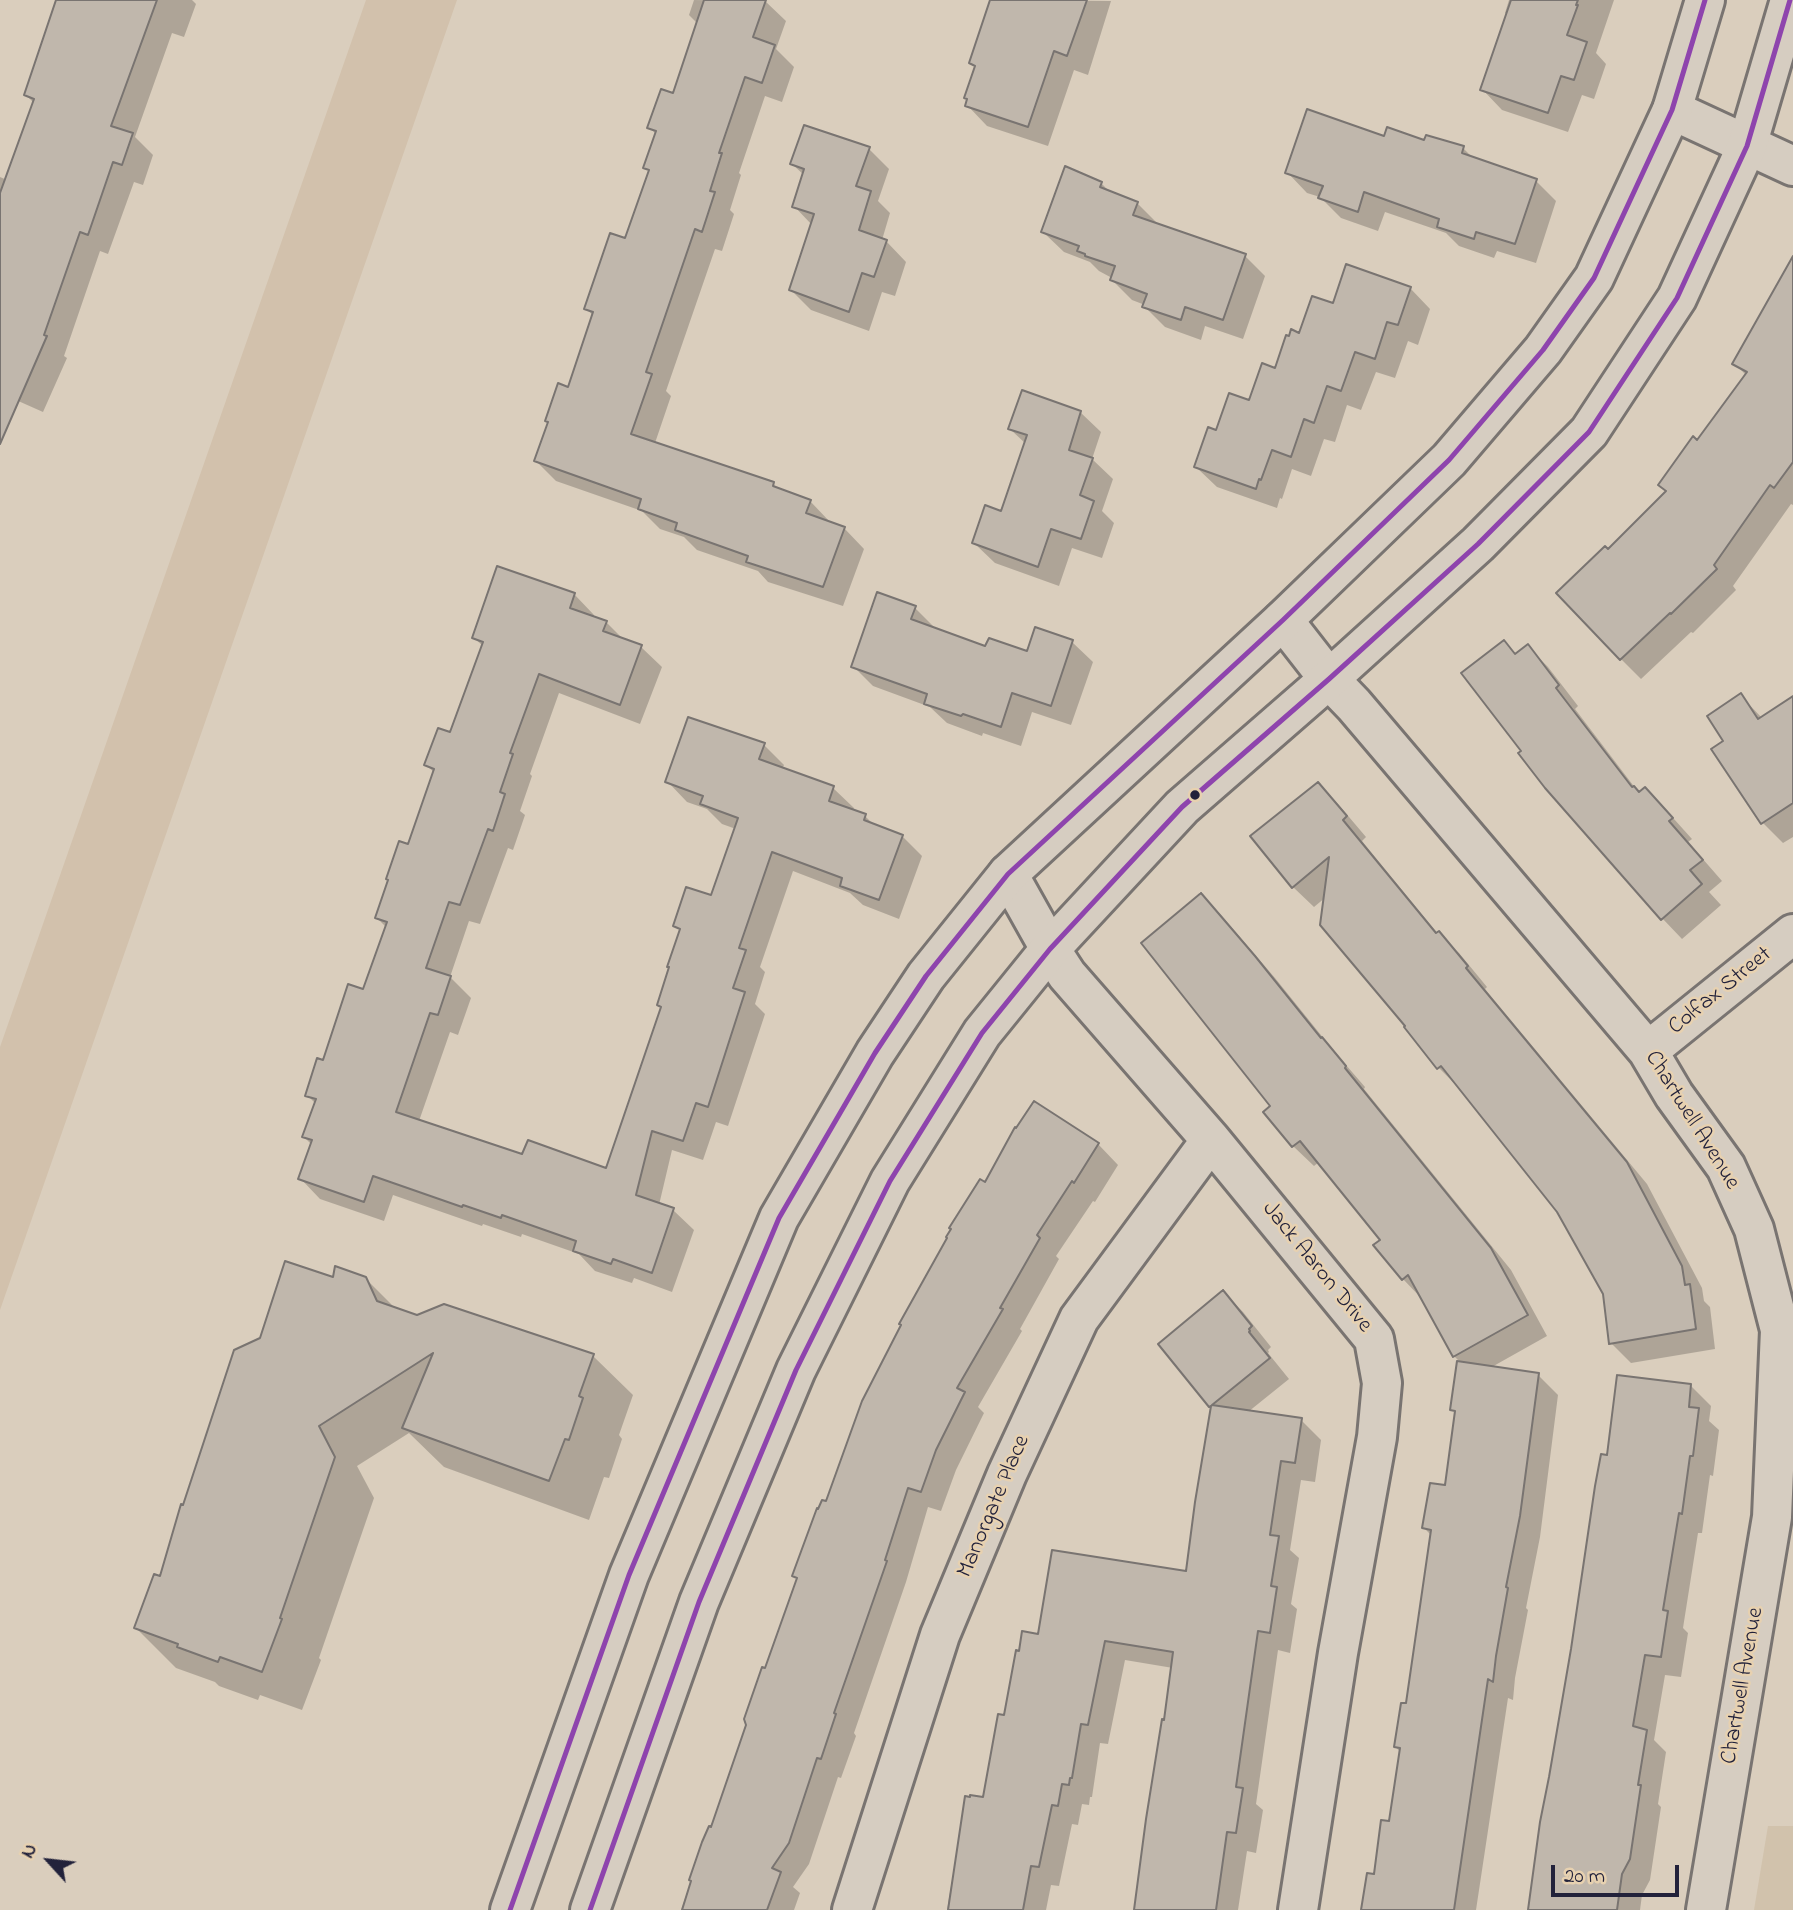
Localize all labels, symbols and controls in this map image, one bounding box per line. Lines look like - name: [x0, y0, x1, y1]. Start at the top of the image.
- unlabelled marker: [1188, 788, 1202, 802]
- street label: Colfax Street: [1664, 942, 1778, 1042]
- street label: Chartwell Avenue: [1637, 1046, 1745, 1196]
- street label: Jack Aaron Drive: [1255, 1197, 1377, 1339]
- street label: Manorgate Place: [953, 1432, 1037, 1582]
- street label: Chartwell Avenue: [1717, 1606, 1771, 1766]
- north arrow: [14, 1826, 84, 1896]
- text: N: [15, 1839, 45, 1863]
- scale bar: [1555, 1850, 1683, 1894]
- text: 20 m: [1564, 1862, 1605, 1892]

